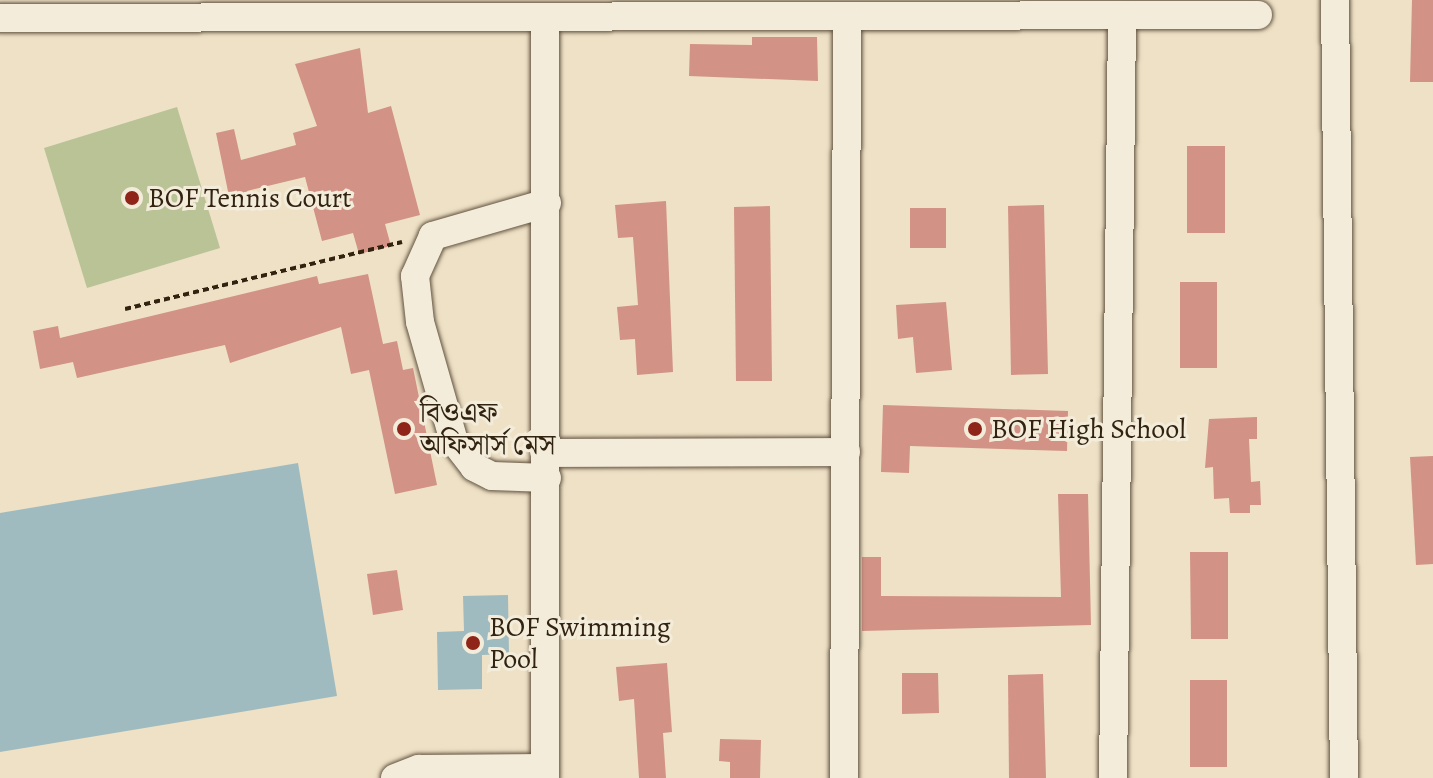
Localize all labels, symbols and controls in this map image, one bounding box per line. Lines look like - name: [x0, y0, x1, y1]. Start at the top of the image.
- place label: BOF Tennis Court: [148, 181, 352, 215]
- marker: BOF Tennis Court: [123, 189, 141, 207]
- place label: বিওএফ অফিসার্স মেস: [420, 396, 556, 462]
- place label: BOF High School: [991, 412, 1186, 446]
- marker: বিওএফ অফিসার্স মেস: [395, 420, 413, 438]
- marker: BOF High School: [966, 420, 984, 438]
- place label: BOF Swimming Pool: [489, 610, 671, 676]
- marker: BOF Swimming Pool: [464, 634, 482, 652]

